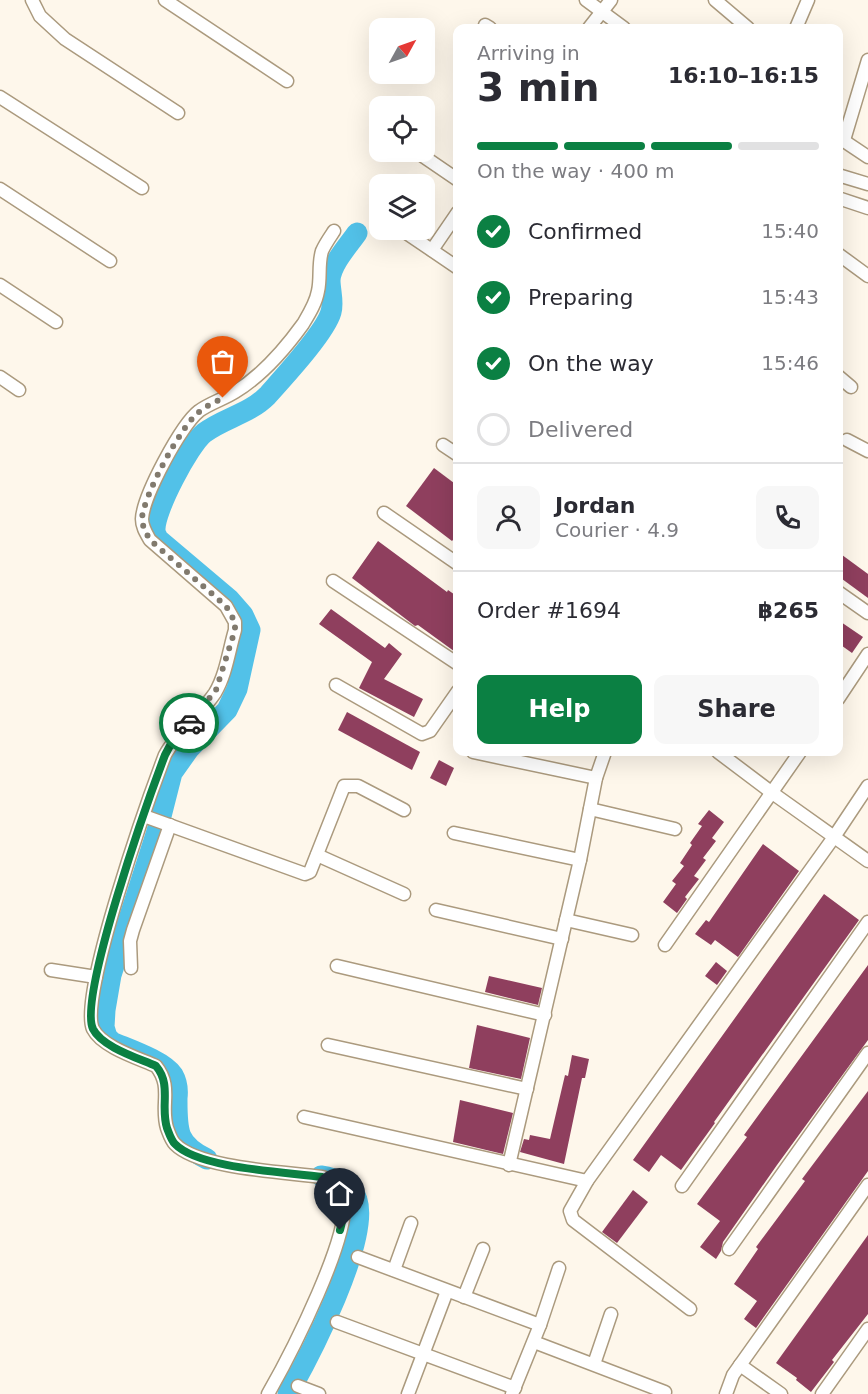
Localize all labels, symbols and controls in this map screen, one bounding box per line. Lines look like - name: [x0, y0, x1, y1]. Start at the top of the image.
- north arrow: [369, 18, 435, 84]
- map controls: [369, 18, 435, 240]
- text: Arriving in: [477, 41, 580, 65]
- text: 16:10–16:15: [668, 63, 819, 88]
- text: 3 min: [477, 65, 599, 110]
- button: locate: [369, 96, 435, 162]
- text: On the way · 400 m: [477, 159, 675, 183]
- button: layers: [369, 174, 435, 240]
- icon: check: [477, 215, 510, 248]
- text: Confirmed: [528, 219, 642, 244]
- text: 15:40: [761, 219, 819, 243]
- icon: check: [477, 281, 510, 314]
- text: Preparing: [528, 285, 634, 310]
- text: 15:43: [761, 285, 819, 309]
- pin: [197, 336, 248, 398]
- icon: bag: [206, 345, 239, 378]
- icon: check: [477, 347, 510, 380]
- text: On the way: [528, 351, 654, 376]
- text: 15:46: [761, 351, 819, 375]
- text: Delivered: [528, 417, 633, 442]
- button: person: [477, 486, 540, 549]
- button: phone: [756, 486, 819, 549]
- text: Jordan: [555, 493, 635, 518]
- text: Courier · 4.9: [555, 518, 679, 542]
- text: Order #1694: [477, 598, 621, 623]
- text: ฿265: [758, 598, 819, 623]
- button: Help: [477, 675, 642, 744]
- button: Share: [654, 675, 819, 744]
- courier: [159, 693, 219, 753]
- icon: car: [173, 707, 206, 740]
- pin: [314, 1168, 365, 1230]
- icon: home: [323, 1177, 356, 1210]

